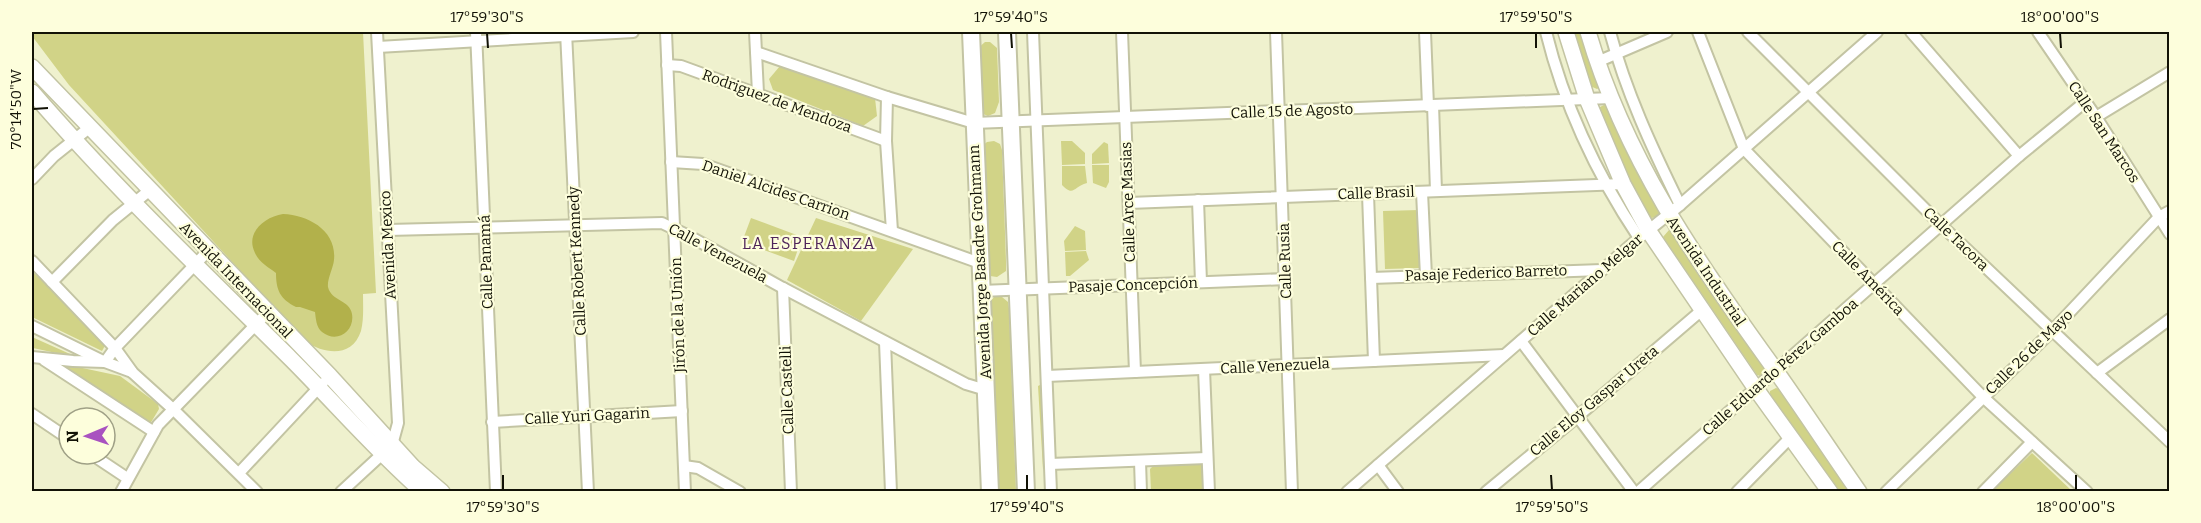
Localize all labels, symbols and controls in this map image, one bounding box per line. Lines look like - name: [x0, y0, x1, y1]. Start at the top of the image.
- text: 17°59'30"S: [450, 8, 524, 26]
- text: 17°59'40"S: [974, 8, 1048, 26]
- text: 17°59'50"S: [1499, 8, 1573, 26]
- text: 18°00'00"S: [2021, 8, 2099, 26]
- street label: Rodriguez de Mendoza: [700, 66, 854, 136]
- text: 70°14'50"W: [7, 68, 25, 149]
- street label: Calle San Marcos: [2064, 78, 2144, 186]
- street label: Calle 15 de Agosto: [1230, 100, 1354, 122]
- street label: Calle Arce Masias: [1117, 141, 1139, 263]
- street label: Avenida Jorge Basadre Grohmann: [965, 144, 995, 380]
- street label: Daniel Alcides Carrion: [700, 156, 853, 224]
- street label: Calle Brasil: [1337, 183, 1415, 203]
- street label: Calle Robert Kennedy: [564, 186, 590, 336]
- street label: Avenida Mexico: [376, 190, 400, 300]
- street label: Calle Tacora: [1920, 203, 1992, 275]
- street label: Avenida Industrial: [1663, 213, 1749, 329]
- street label: Calle Panamá: [475, 215, 497, 309]
- street label: Avenida Internacional: [176, 218, 296, 342]
- street label: Calle Venezuela: [665, 219, 771, 287]
- street label: Calle Rusia: [1275, 223, 1295, 299]
- street label: Calle Mariano Melgar: [1523, 230, 1647, 340]
- district label: LA ESPERANZA: [742, 234, 876, 253]
- street label: Calle América: [1828, 237, 1908, 319]
- street label: Jirón de la Unión: [667, 256, 689, 374]
- street label: Pasaje Federico Barreto: [1404, 261, 1568, 285]
- street label: Pasaje Concepción: [1068, 274, 1199, 296]
- street label: Calle Eduardo Pérez Gamboa: [1699, 295, 1861, 439]
- street label: Calle 26 de Mayo: [1982, 306, 2076, 398]
- street label: Calle Eloy Gaspar Ureta: [1526, 342, 1662, 460]
- street label: Calle Castelli: [776, 345, 798, 435]
- street label: Calle Venezuela: [1220, 354, 1330, 378]
- street label: Calle Yuri Gagarin: [524, 404, 651, 428]
- north arrow: [57, 406, 117, 466]
- text: N: [63, 430, 82, 443]
- text: 17°59'30"S: [466, 498, 540, 516]
- text: 17°59'40"S: [990, 498, 1064, 516]
- text: 17°59'50"S: [1515, 498, 1589, 516]
- text: 18°00'00"S: [2037, 498, 2115, 516]

